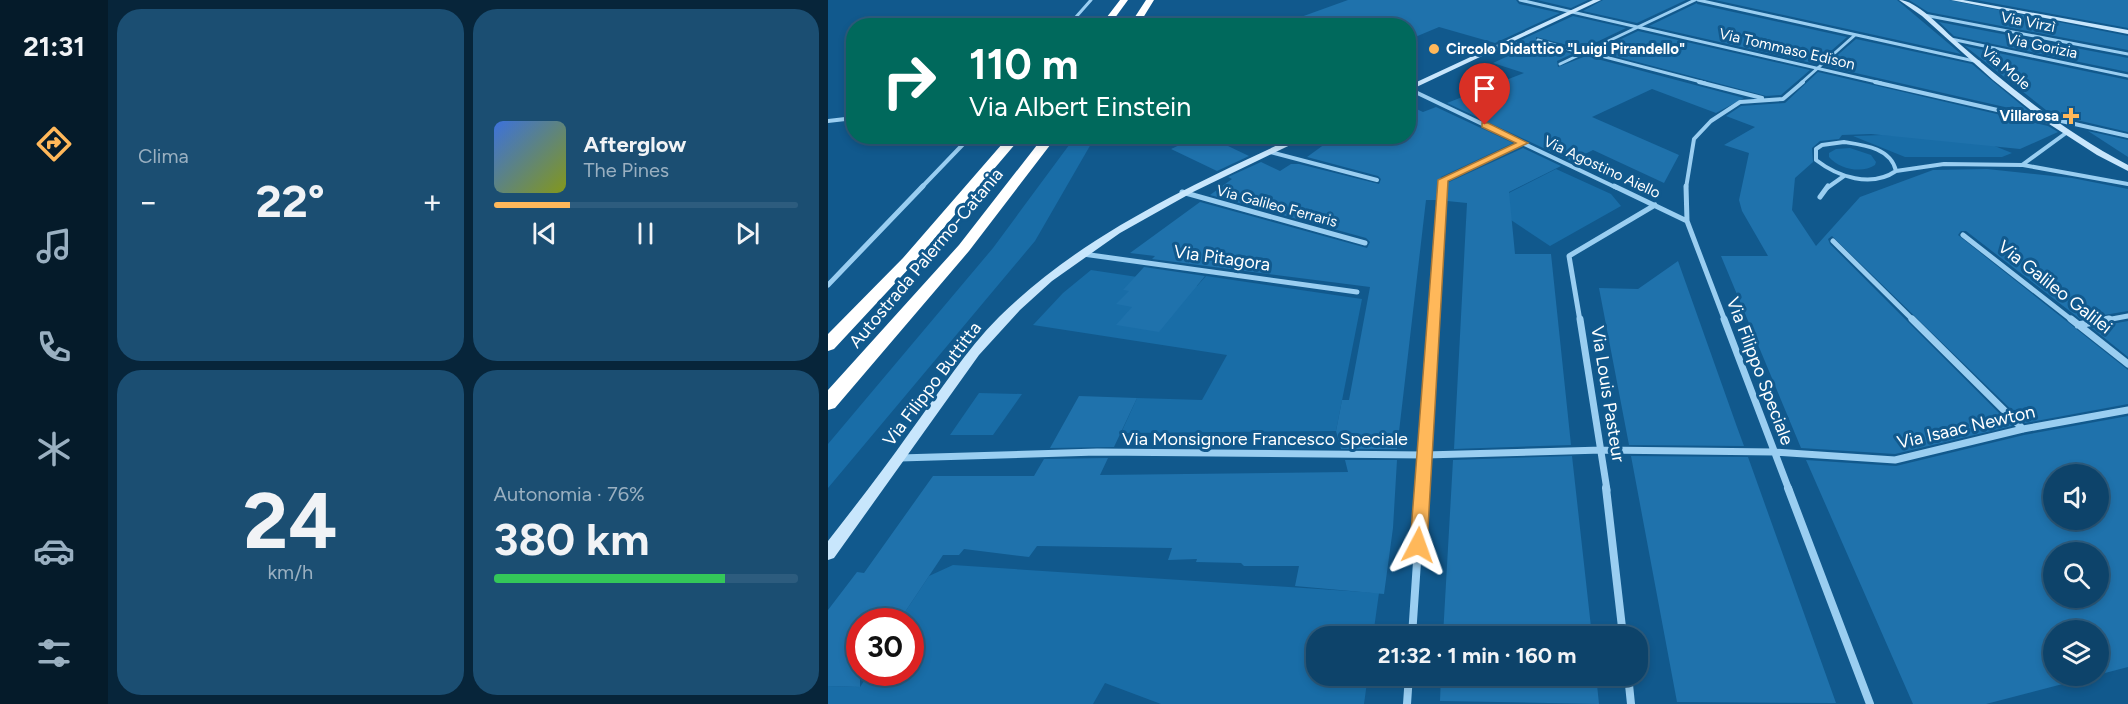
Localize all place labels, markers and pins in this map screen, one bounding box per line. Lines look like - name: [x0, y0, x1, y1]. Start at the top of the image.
- place label: Circolo Didattico "Luigi Pirandello": [1446, 40, 1685, 58]
- marker: Circolo Didattico "Luigi Pirandello": [1427, 42, 1441, 56]
- pin: [1459, 63, 1510, 125]
- place label: Villarosa: [1999, 107, 2059, 125]
- marker: Villarosa: [2064, 109, 2078, 123]

